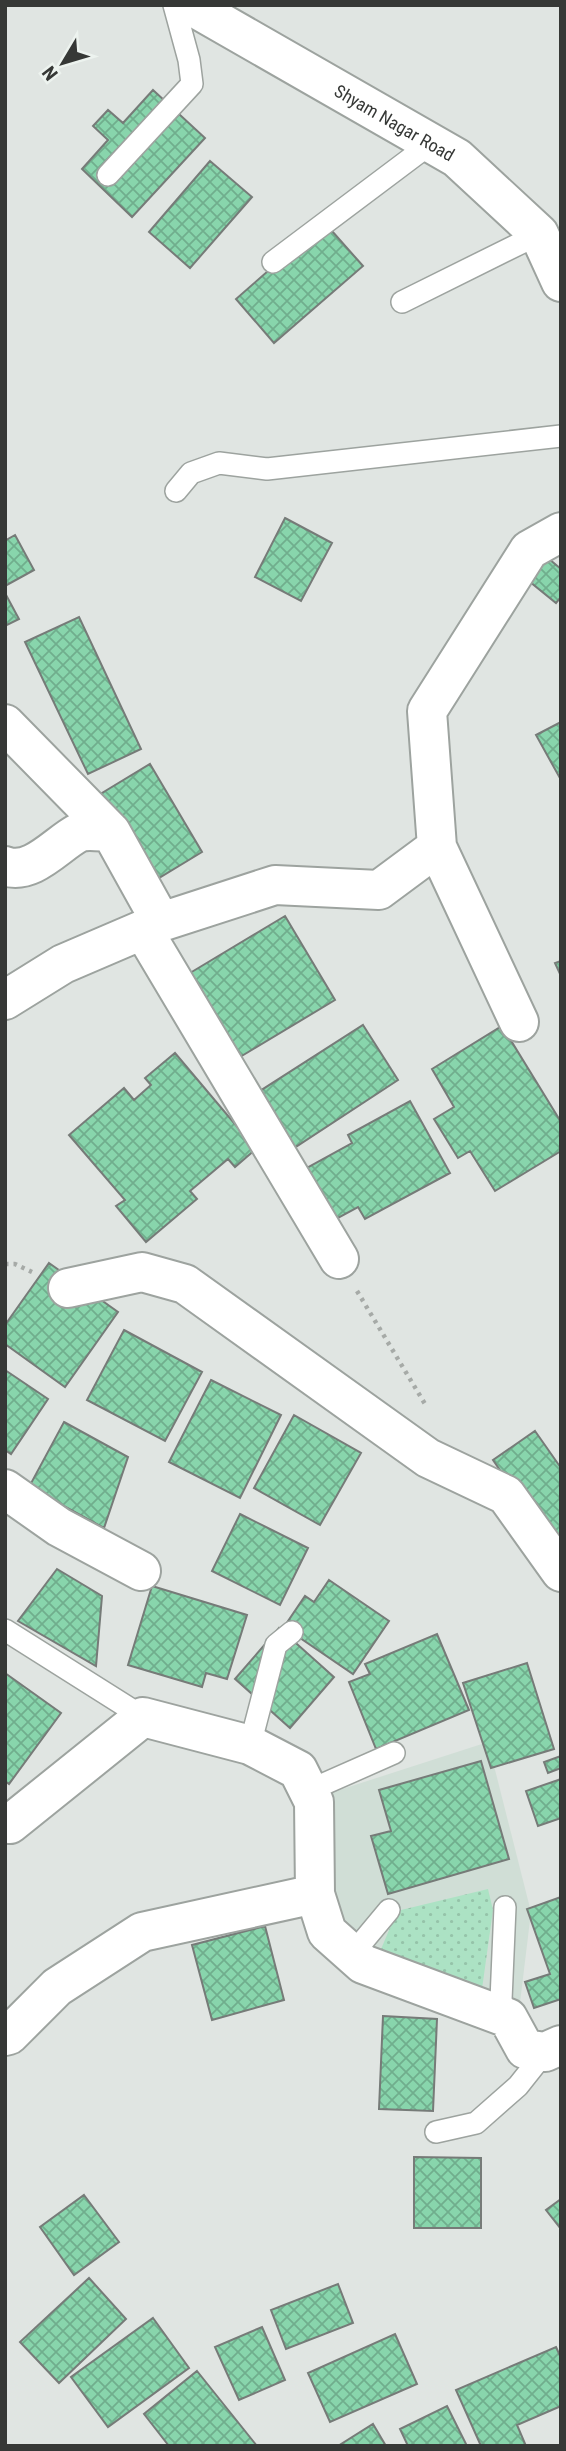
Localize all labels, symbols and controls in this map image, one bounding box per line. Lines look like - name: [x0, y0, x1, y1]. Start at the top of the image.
- north arrow: [28, 28, 98, 98]
- text: N: [37, 61, 63, 85]
- street label: Shyam Nagar Road: [331, 80, 458, 165]

